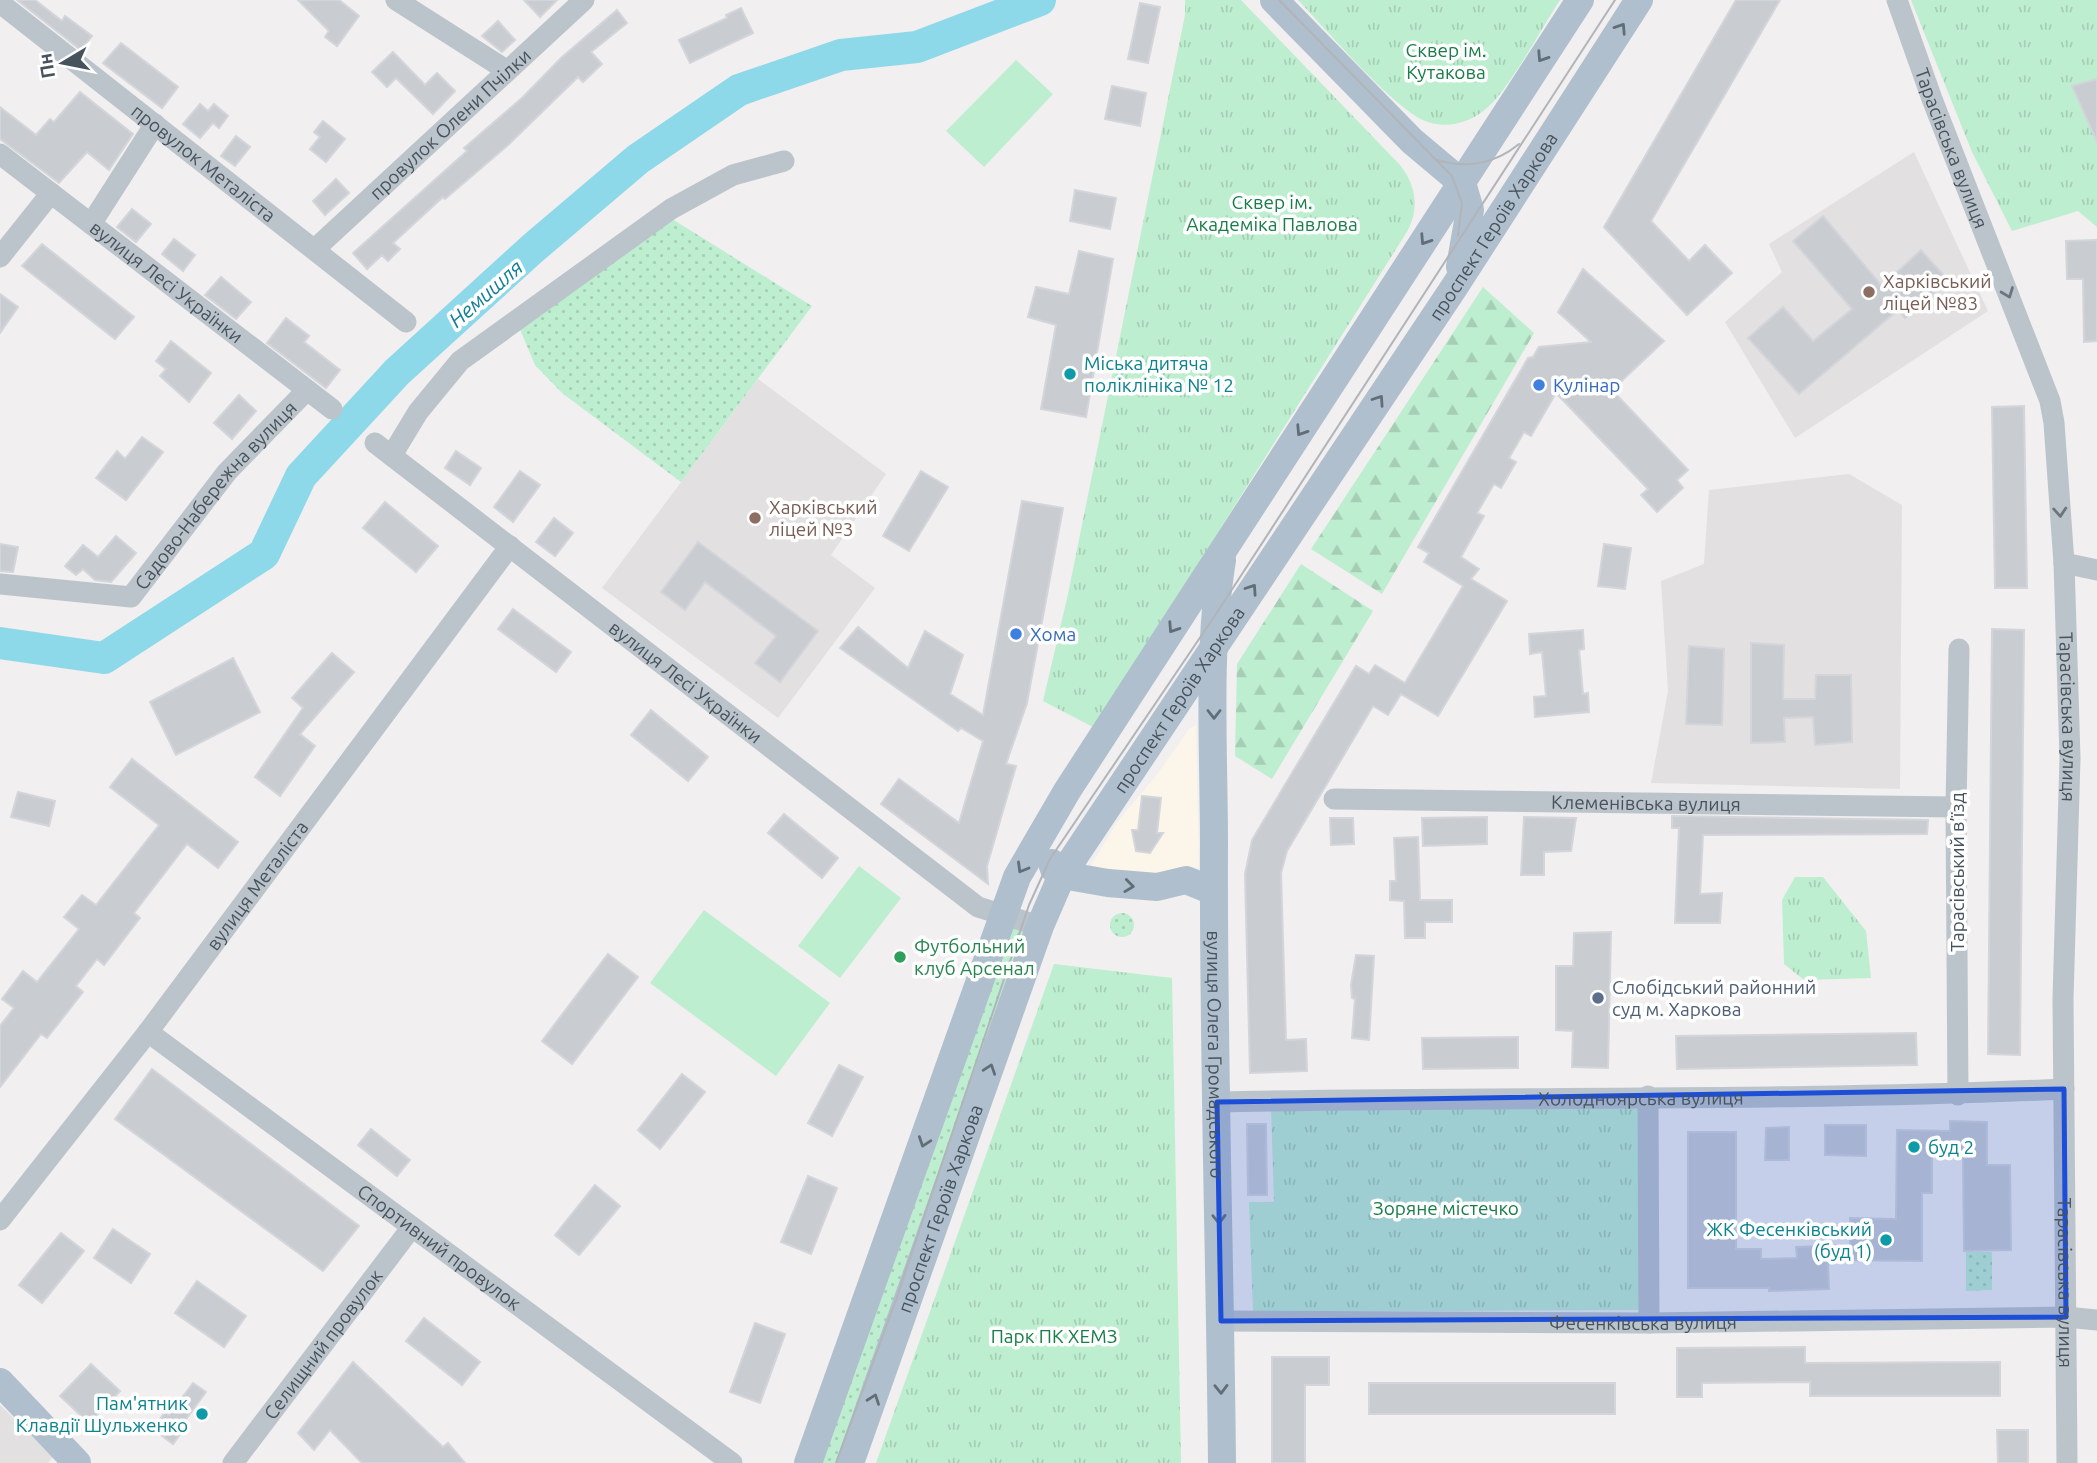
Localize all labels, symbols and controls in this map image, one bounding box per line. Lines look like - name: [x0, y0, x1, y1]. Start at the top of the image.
- one-way arrow: [1613, 22, 1626, 35]
- north arrow: [28, 28, 98, 98]
- park label: Сквер ім. Кутакова: [1406, 39, 1486, 83]
- street label: провулок Олени Пчілки: [365, 44, 535, 204]
- one-way arrow: [1538, 49, 1551, 62]
- text: Пн: [33, 52, 59, 80]
- street label: Тарасівська вулиця: [1911, 65, 1992, 232]
- street label: провулок Металіста: [127, 100, 280, 226]
- street label: проспект Героїв Харкова: [1424, 128, 1562, 324]
- park label: Сквер ім. Академіка Павлова: [1186, 191, 1358, 235]
- street label: вулиця Лесі Українки: [86, 216, 247, 348]
- one-way arrow: [1420, 232, 1433, 245]
- water label: Немишля: [444, 255, 527, 332]
- place label: Харківський ліцей №83: [1883, 270, 1991, 314]
- marker: Харківський ліцей №83: [1861, 284, 1877, 300]
- one-way arrow: [2000, 286, 2014, 298]
- place label: Міська дитяча поліклініка № 12: [1084, 352, 1234, 396]
- marker: Міська дитяча поліклініка № 12: [1062, 366, 1078, 382]
- place label: Кулінар: [1553, 374, 1620, 396]
- marker: Кулінар: [1531, 377, 1547, 393]
- one-way arrow: [1370, 395, 1383, 408]
- street label: Садово-Набережна вулиця: [130, 397, 301, 594]
- one-way arrow: [1297, 423, 1310, 436]
- place label: Харківський ліцей №3: [769, 496, 877, 540]
- one-way arrow: [2053, 507, 2068, 518]
- marker: Харківський ліцей №3: [747, 510, 763, 526]
- one-way arrow: [1244, 584, 1256, 597]
- street label: проспект Героїв Харкова: [1109, 602, 1249, 797]
- street label: вулиця Лесі Українки: [605, 616, 766, 748]
- one-way arrow: [1169, 621, 1182, 634]
- place label: Хома: [1030, 623, 1076, 645]
- marker: Хома: [1008, 626, 1024, 642]
- street label: Тарасівська вулиця: [2055, 632, 2081, 802]
- one-way arrow: [1206, 709, 1222, 720]
- street label: Клеменівська вулиця: [1551, 791, 1741, 815]
- street label: Тарасівський в’їзд: [1946, 792, 1968, 952]
- street label: вулиця Металіста: [202, 816, 312, 954]
- one-way arrow: [1017, 861, 1030, 873]
- one-way arrow: [1124, 878, 1135, 893]
- street label: вулиця Олега Громадського: [1203, 930, 1228, 1179]
- place label: Футбольний клуб Арсенал: [914, 935, 1035, 979]
- marker: Футбольний клуб Арсенал: [892, 949, 908, 965]
- place label: Слобідський районний суд м. Харкова: [1612, 976, 1816, 1020]
- marker: Слобідський районний суд м. Харкова: [1590, 990, 1606, 1006]
- one-way arrow: [982, 1063, 996, 1075]
- street label: Холодноярська вулиця: [1538, 1086, 1744, 1110]
- street label: проспект Героїв Харкова: [893, 1101, 987, 1316]
- one-way arrow: [918, 1136, 932, 1148]
- place label: буд 2: [1928, 1136, 1974, 1158]
- marker: буд 2: [1906, 1139, 1922, 1155]
- street label: Спортивний провулок: [353, 1179, 525, 1315]
- park label: Зоряне містечко: [1373, 1197, 1519, 1219]
- street label: Тарасівська вулиця: [2054, 1198, 2077, 1368]
- one-way arrow: [1211, 1215, 1227, 1225]
- place label: ЖК Фесенківський (буд 1): [1707, 1218, 1872, 1262]
- marker: ЖК Фесенківський (буд 1): [1878, 1232, 1894, 1248]
- street label: Селищний провулок: [259, 1265, 387, 1424]
- street label: Фесенківська вулиця: [1549, 1311, 1737, 1334]
- park label: Парк ПК ХЕМЗ: [991, 1325, 1117, 1347]
- one-way arrow: [1214, 1384, 1229, 1395]
- place label: Пам'ятник Клавдії Шульженко: [16, 1392, 188, 1436]
- one-way arrow: [865, 1393, 879, 1405]
- marker: Пам'ятник Клавдії Шульженко: [194, 1406, 210, 1422]

